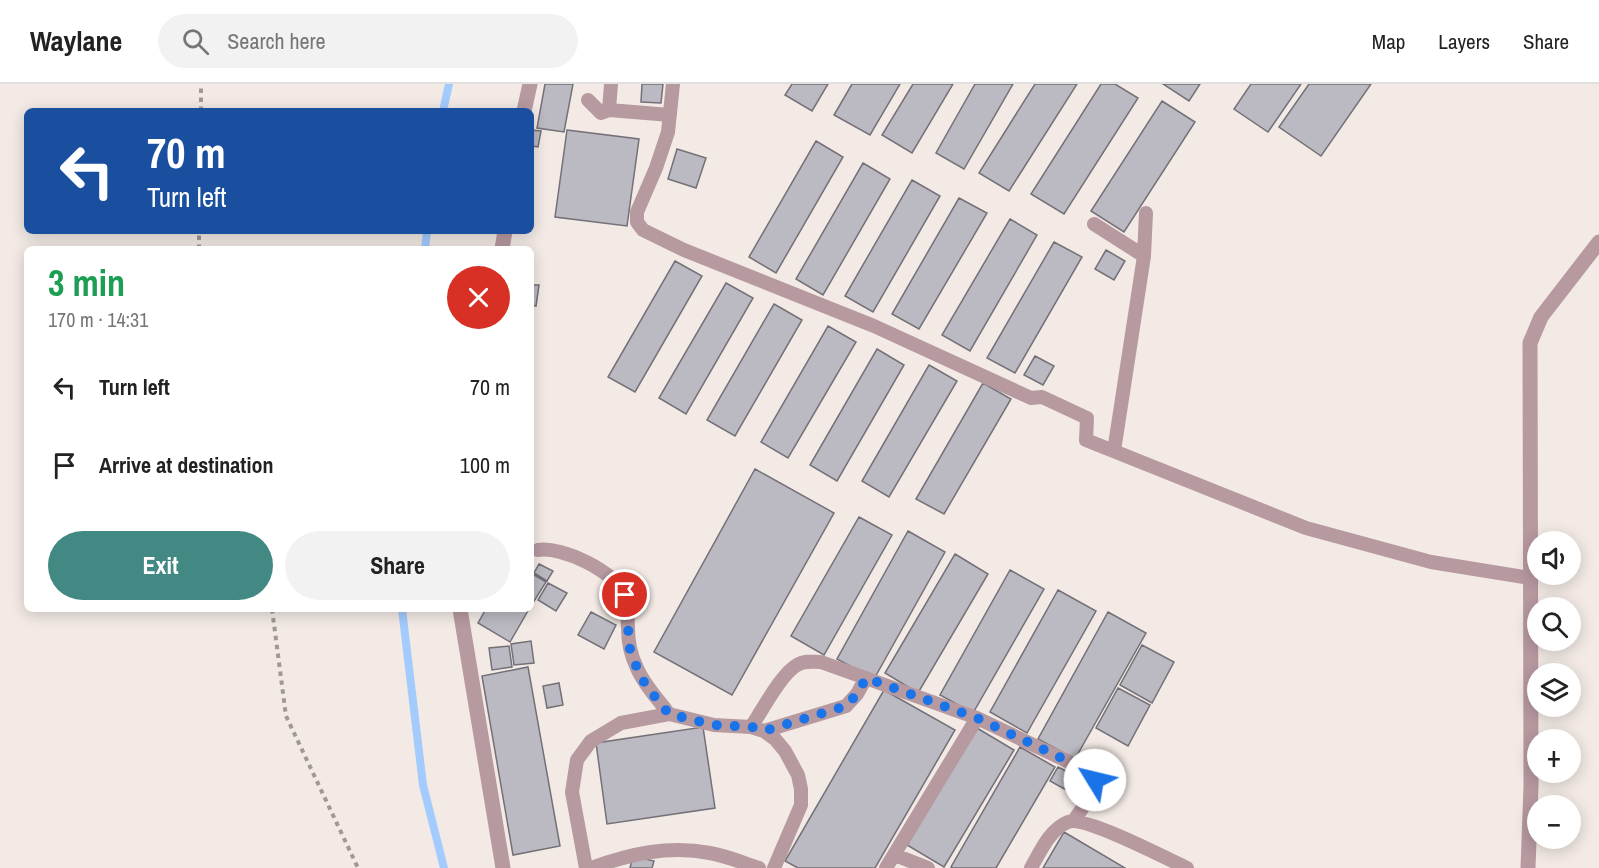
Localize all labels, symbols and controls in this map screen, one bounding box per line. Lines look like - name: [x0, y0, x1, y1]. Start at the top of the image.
- search box: [158, 14, 578, 68]
- text: Waylane: [30, 22, 122, 60]
- icon: search: [179, 25, 212, 58]
- text: Search here: [227, 26, 326, 56]
- text: Map: [1372, 27, 1405, 56]
- text: Layers: [1438, 27, 1490, 56]
- text: Share: [1523, 27, 1569, 56]
- text: 70 m: [147, 125, 226, 181]
- icon: left: [48, 132, 126, 210]
- text: Turn left: [147, 179, 226, 215]
- text: 3 min: [48, 259, 125, 307]
- button: close: [447, 266, 510, 329]
- text: 170 m · 14:31: [48, 306, 148, 333]
- icon: left: [48, 371, 81, 404]
- text: Turn left: [99, 372, 170, 402]
- text: 70 m: [470, 372, 510, 402]
- icon: arrive: [48, 449, 81, 482]
- text: Arrive at destination: [99, 450, 273, 480]
- text: 100 m: [460, 450, 510, 480]
- button: Exit: [48, 531, 273, 600]
- button: Share: [285, 531, 510, 600]
- map controls: [1527, 531, 1581, 849]
- button: sound: [1527, 531, 1581, 585]
- pin: [599, 569, 650, 620]
- icon: arrive: [608, 578, 641, 611]
- button: search: [1527, 597, 1581, 651]
- button: layers: [1527, 663, 1581, 717]
- button: +: [1527, 729, 1581, 783]
- position arrow: [1063, 748, 1127, 812]
- button: −: [1527, 795, 1581, 849]

